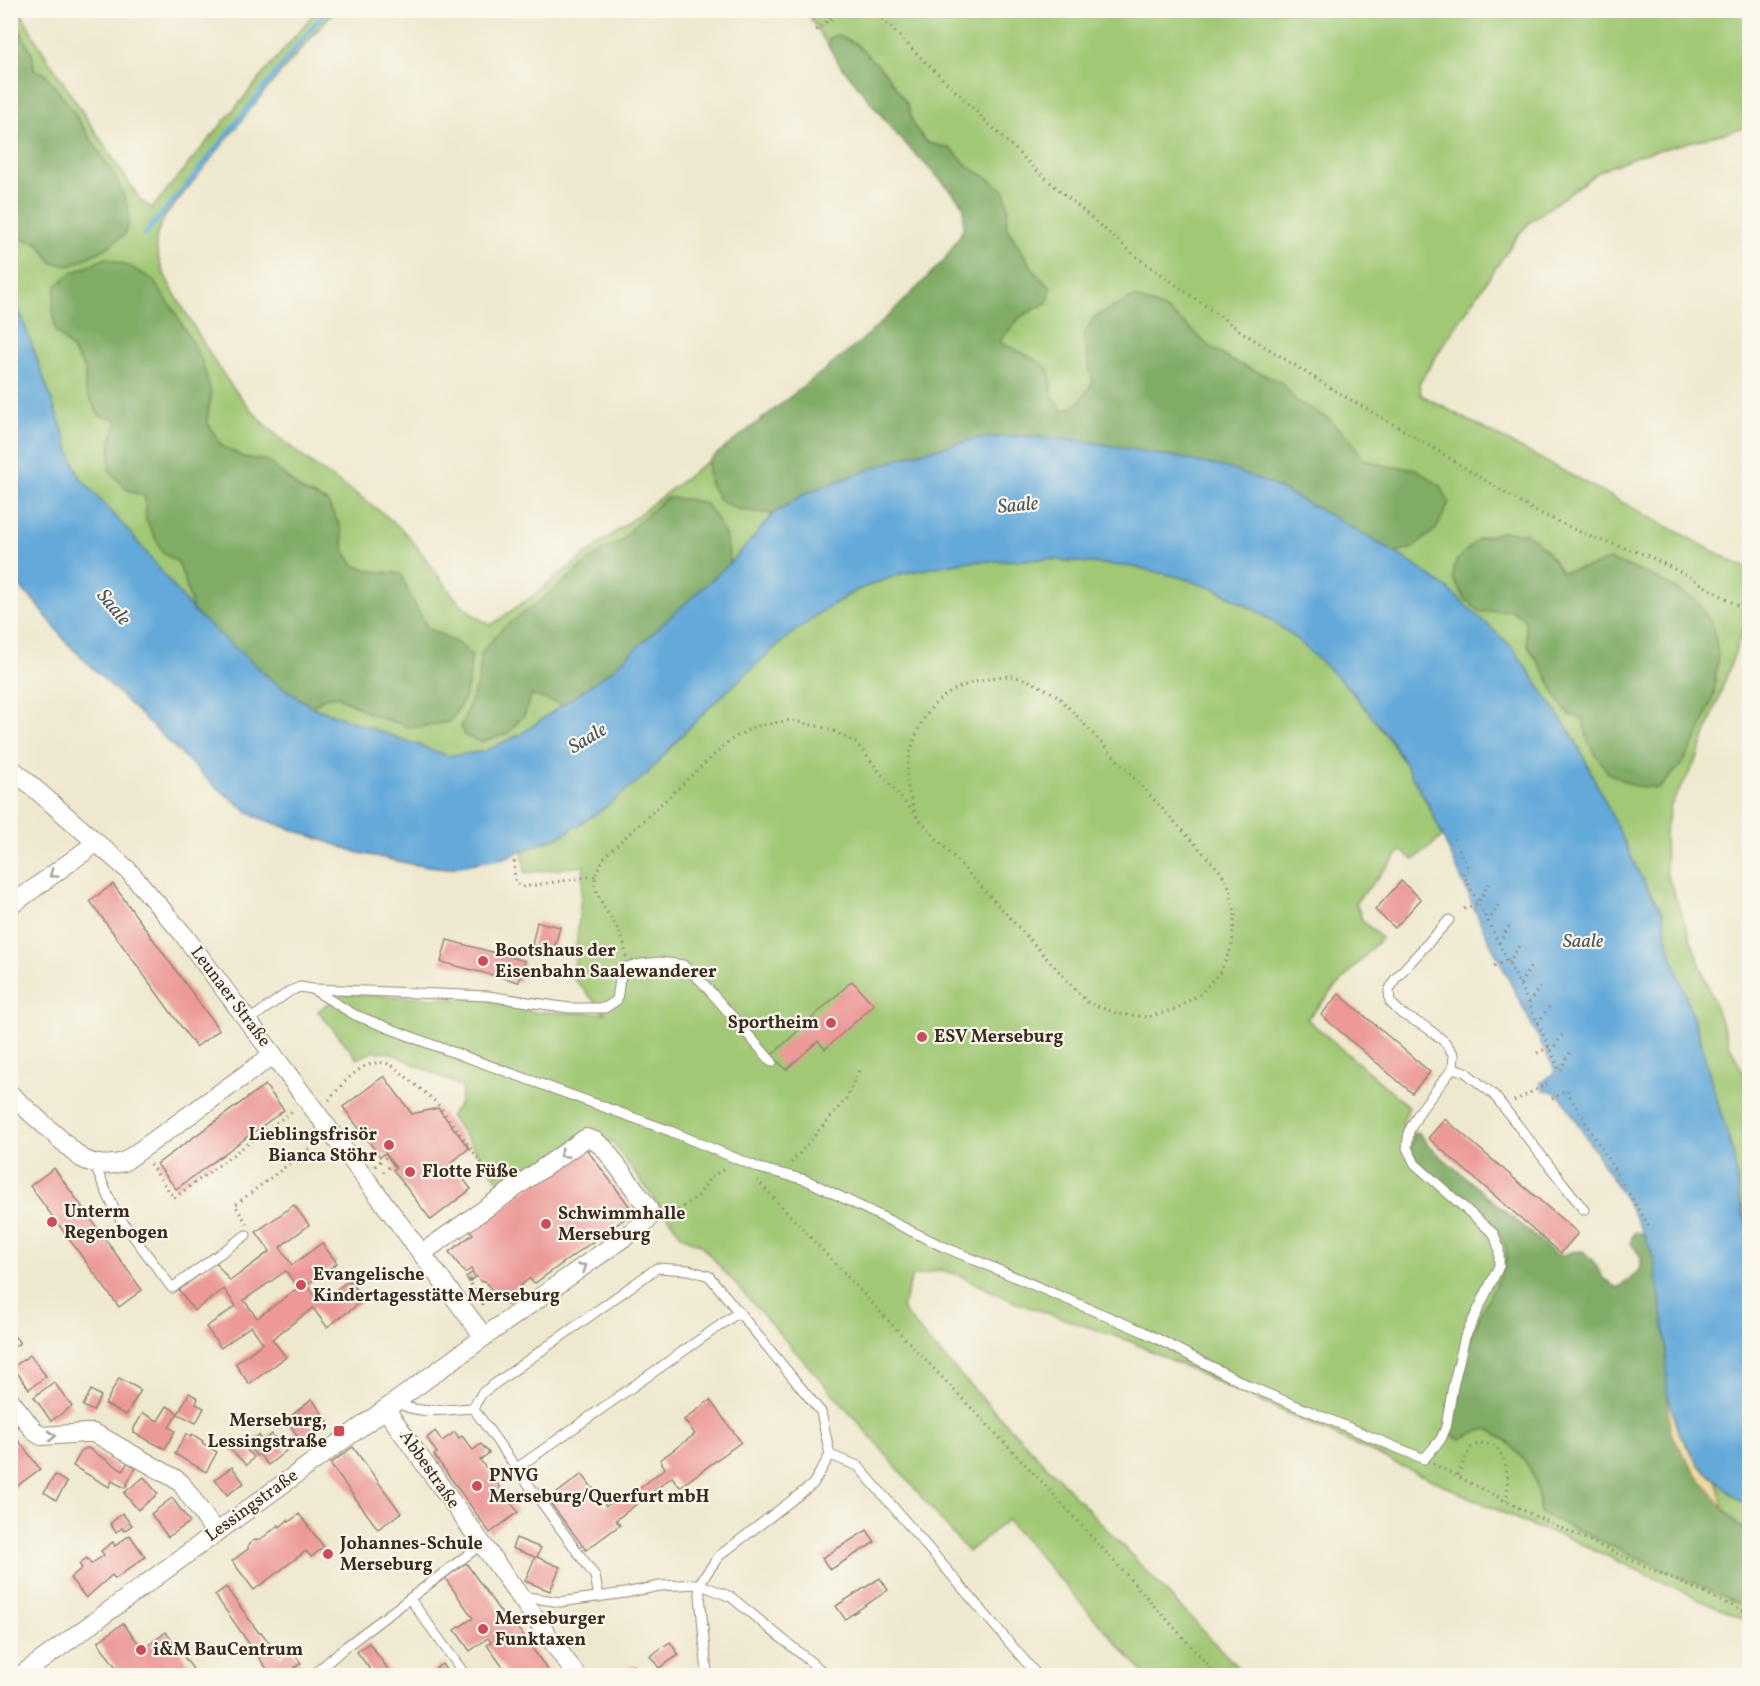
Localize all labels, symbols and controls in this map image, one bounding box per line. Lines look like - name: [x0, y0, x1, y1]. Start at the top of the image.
- water label: Saale: [997, 490, 1040, 522]
- water label: Saale: [89, 584, 137, 633]
- water label: Saale: [563, 716, 613, 761]
- one-way arrow: [49, 867, 60, 878]
- water label: Saale: [1563, 928, 1604, 956]
- place label: Bootshaus der Eisenbahn Saalewanderer: [495, 939, 717, 985]
- street label: Leunaer Straße: [184, 941, 276, 1053]
- marker: Bootshaus der Eisenbahn Saalewanderer: [476, 954, 490, 968]
- place label: Sportheim: [728, 1011, 819, 1036]
- marker: Sportheim: [824, 1016, 838, 1030]
- place label: ESV Merseburg: [934, 1025, 1063, 1050]
- marker: ESV Merseburg: [915, 1030, 929, 1044]
- place label: Lieblingsfrisör Bianca Stöhr: [249, 1123, 377, 1169]
- marker: Lieblingsfrisör Bianca Stöhr: [382, 1138, 396, 1152]
- one-way arrow: [559, 1147, 570, 1158]
- place label: Flotte Füße: [422, 1160, 518, 1185]
- marker: Flotte Füße: [403, 1165, 417, 1179]
- place label: Unterm Regenbogen: [64, 1200, 169, 1246]
- place label: Schwimmhalle Merseburg: [558, 1202, 685, 1248]
- marker: Unterm Regenbogen: [45, 1215, 59, 1229]
- marker: Schwimmhalle Merseburg: [539, 1217, 553, 1231]
- place label: Evangelische Kindertagesstätte Merseburg: [313, 1263, 560, 1309]
- one-way arrow: [576, 1263, 587, 1274]
- marker: Evangelische Kindertagesstätte Merseburg: [294, 1278, 308, 1292]
- place label: Merseburg, Lessingstraße: [208, 1409, 327, 1455]
- marker: Merseburg, Lessingstraße: [332, 1424, 346, 1438]
- street label: Abbestraße: [393, 1426, 465, 1514]
- one-way arrow: [47, 1429, 56, 1442]
- street label: Lessingstraße: [200, 1464, 304, 1548]
- place label: PNVG Merseburg/Querfurt mbH: [489, 1464, 710, 1510]
- marker: PNVG Merseburg/Querfurt mbH: [470, 1479, 484, 1493]
- place label: Johannes-Schule Merseburg: [339, 1532, 483, 1578]
- marker: Johannes-Schule Merseburg: [321, 1547, 335, 1561]
- place label: Merseburger Funktaxen: [495, 1607, 606, 1653]
- marker: Merseburger Funktaxen: [476, 1622, 490, 1636]
- place label: i&M BauCentrum: [153, 1638, 303, 1663]
- marker: i&M BauCentrum: [134, 1643, 148, 1657]

